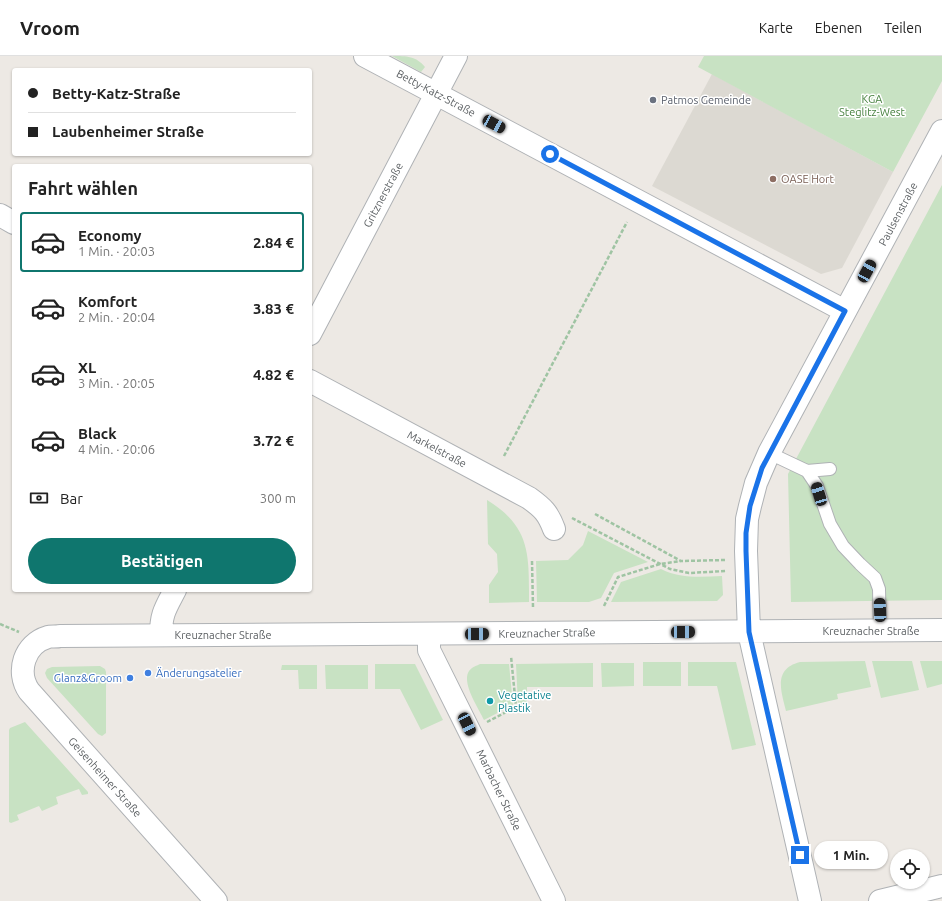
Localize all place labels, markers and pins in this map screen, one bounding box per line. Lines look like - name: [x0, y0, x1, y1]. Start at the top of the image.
- place label: Patmos Gemeinde: [661, 94, 751, 106]
- marker: Patmos Gemeinde: [648, 95, 658, 105]
- place label: OASE Hort: [781, 173, 834, 185]
- marker: OASE Hort: [768, 174, 778, 184]
- place label: Änderungsatelier: [156, 667, 242, 679]
- marker: Änderungsatelier: [143, 668, 153, 678]
- place label: Glanz&Groom: [54, 672, 122, 684]
- marker: Glanz&Groom: [125, 673, 135, 683]
- place label: Vegetative Plastik: [498, 689, 551, 714]
- marker: Vegetative Plastik: [485, 696, 495, 706]

